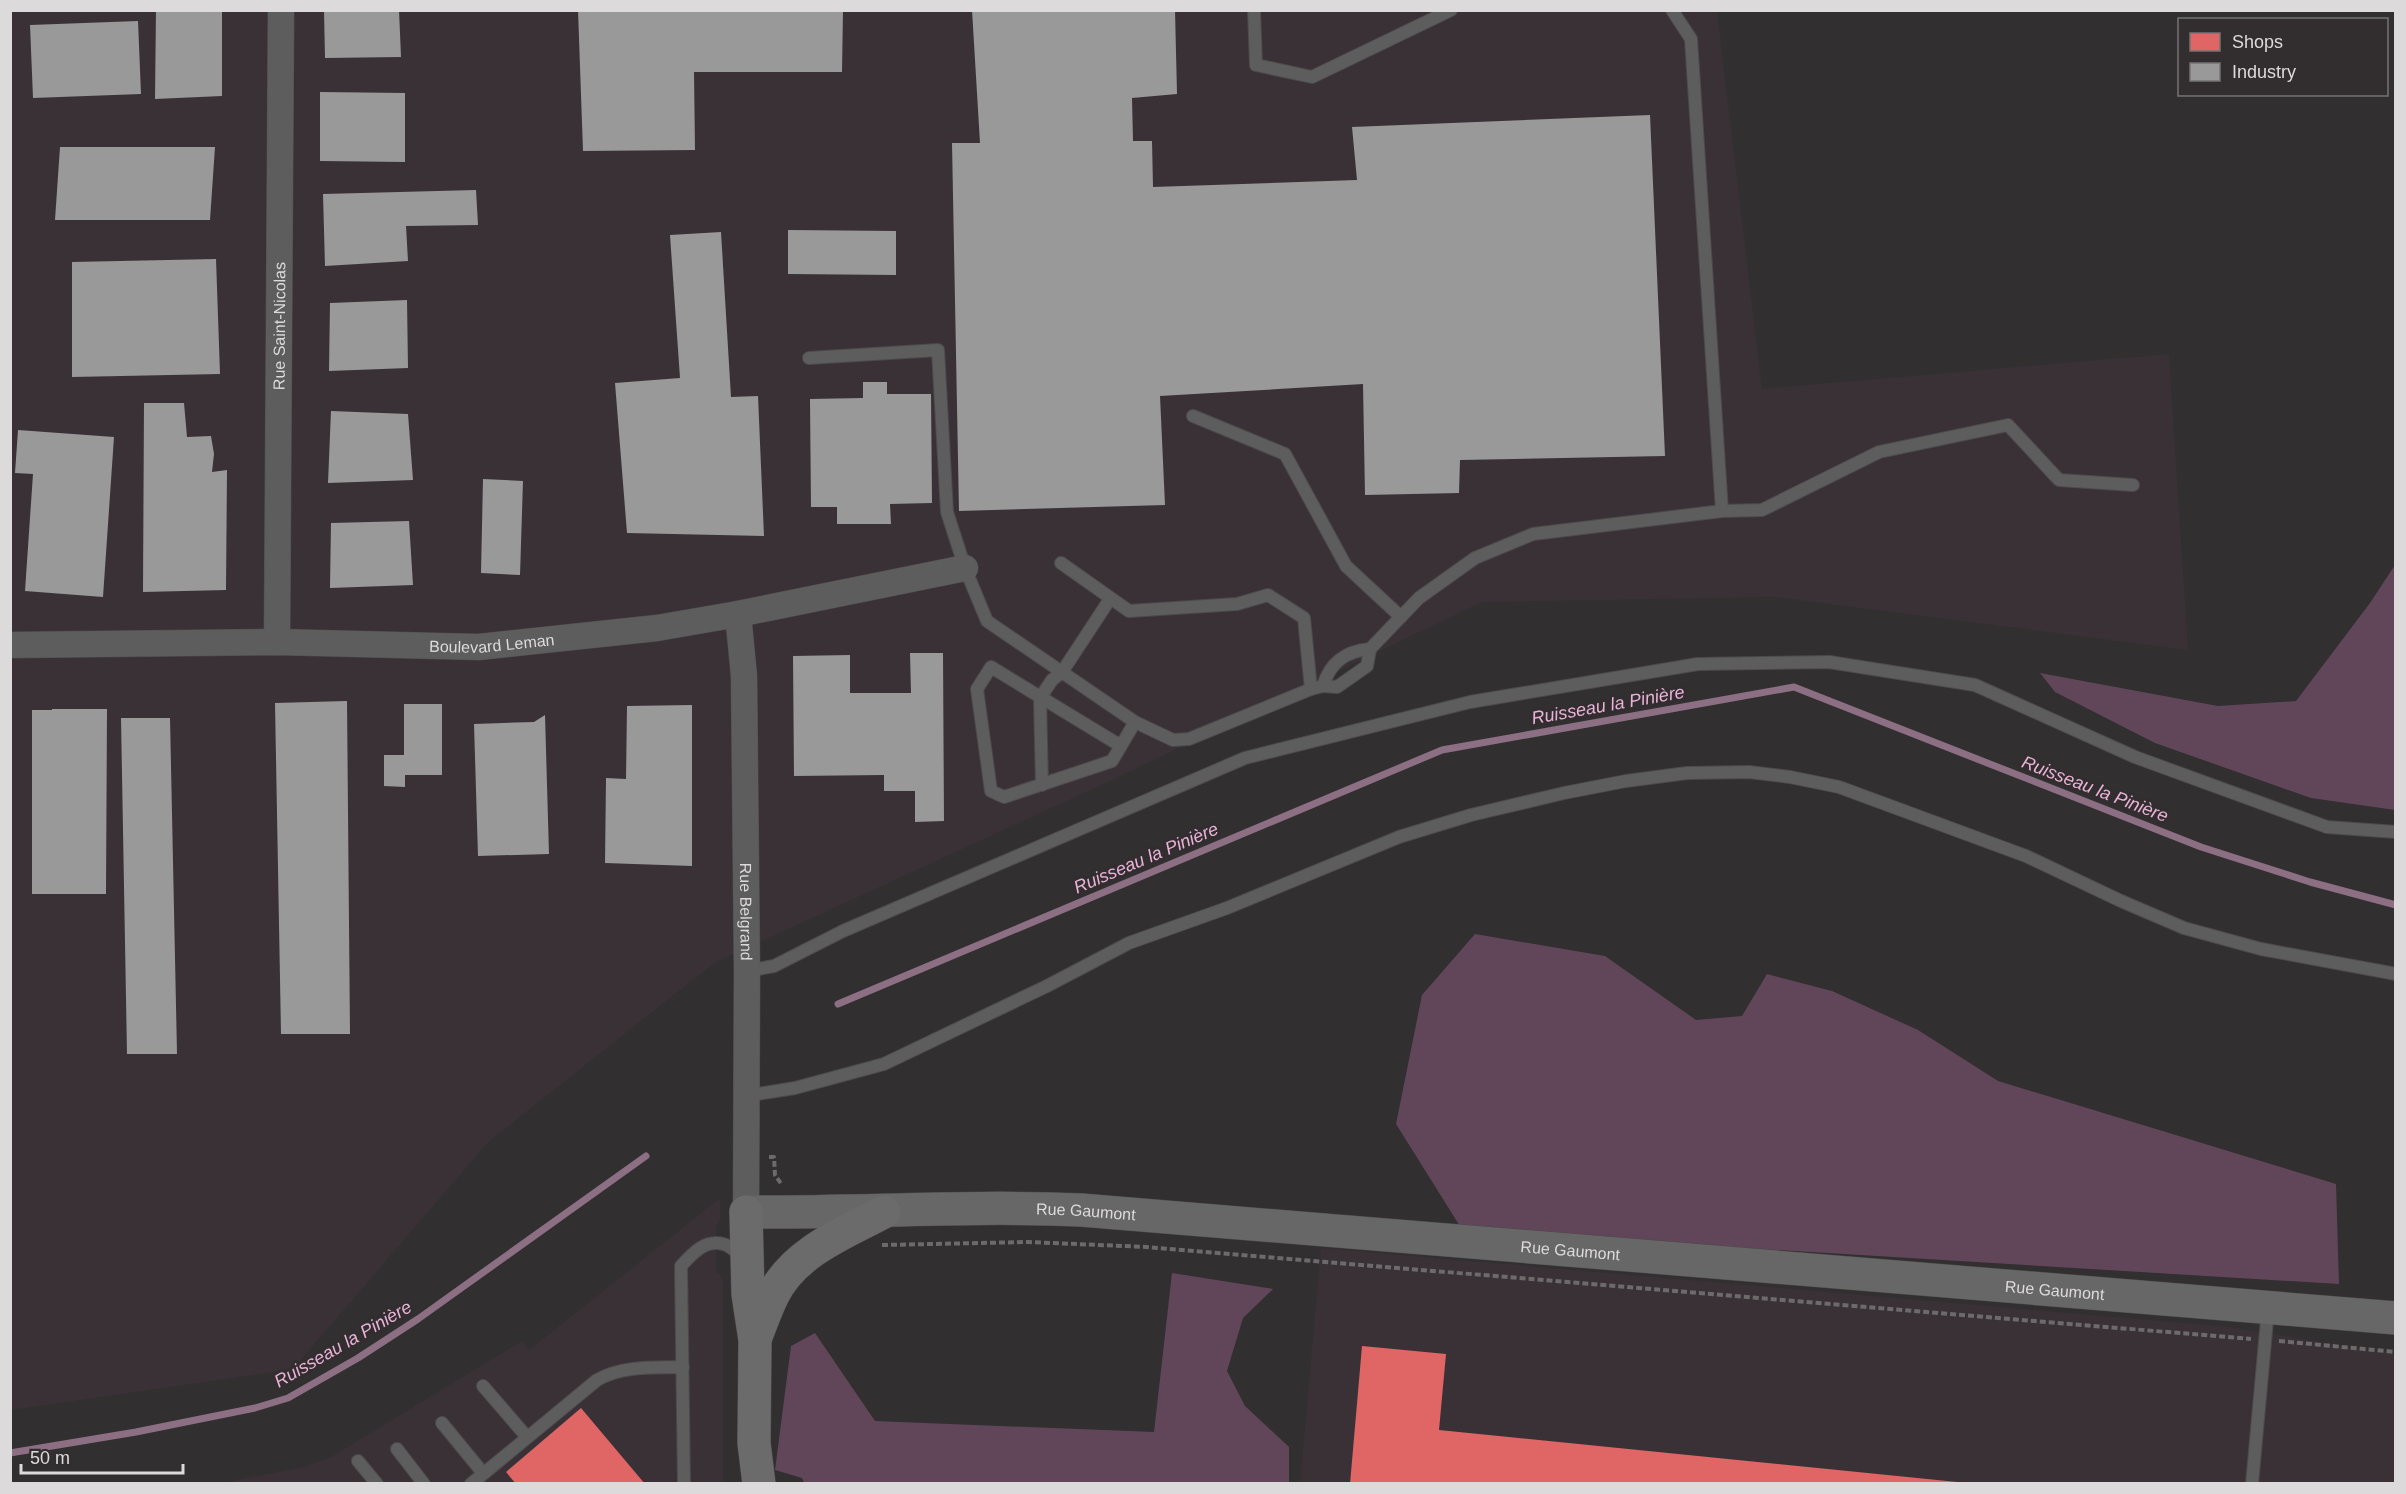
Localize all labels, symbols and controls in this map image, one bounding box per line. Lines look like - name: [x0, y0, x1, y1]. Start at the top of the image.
- legend: [2178, 18, 2388, 96]
- text: Shops: [2232, 32, 2283, 52]
- text: Industry: [2232, 62, 2296, 82]
- street label: Rue Saint-Nicolas: [270, 262, 288, 390]
- street label: Boulevard Leman: [429, 631, 555, 656]
- water label: Ruisseau la Pinière: [1530, 682, 1686, 728]
- water label: Ruisseau la Pinière: [2019, 752, 2171, 826]
- water label: Ruisseau la Pinière: [1071, 818, 1221, 898]
- street label: Rue Belgrand: [737, 863, 755, 961]
- street label: Rue Gaumont: [1036, 1200, 1137, 1223]
- street label: Rue Gaumont: [1520, 1238, 1621, 1263]
- street label: Rue Gaumont: [2004, 1277, 2106, 1303]
- water label: Ruisseau la Pinière: [271, 1297, 415, 1391]
- scale bar: [21, 1437, 183, 1475]
- text: 50 m: [30, 1448, 70, 1468]

